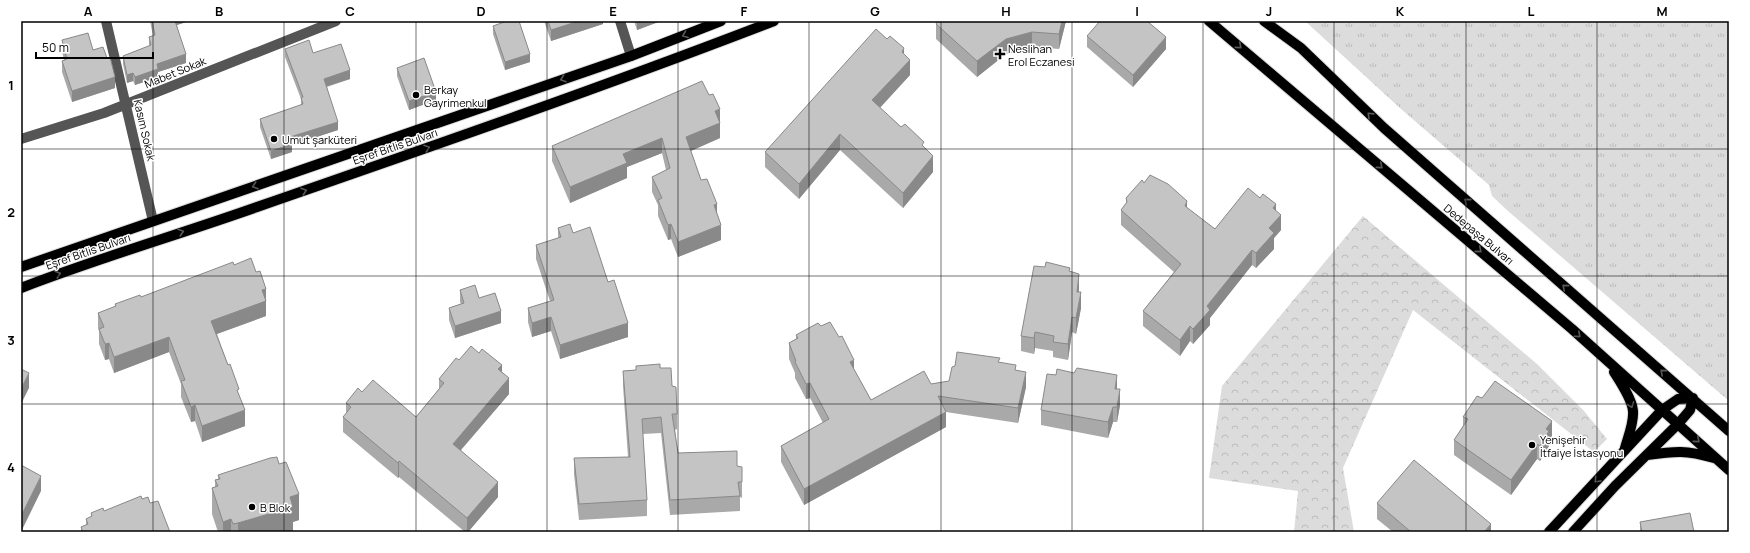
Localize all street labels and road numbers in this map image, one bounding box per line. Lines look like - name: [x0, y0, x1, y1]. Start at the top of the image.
- street label: Mabet Sokak: [142, 53, 209, 91]
- street label: Kasım Sokak: [131, 98, 159, 163]
- street label: Eşref Bitlis Bulvarı: [350, 124, 440, 168]
- street label: Dedepaşa Bulvarı: [1441, 200, 1517, 268]
- street label: Eşref Bitlis Bulvarı: [43, 229, 133, 273]

